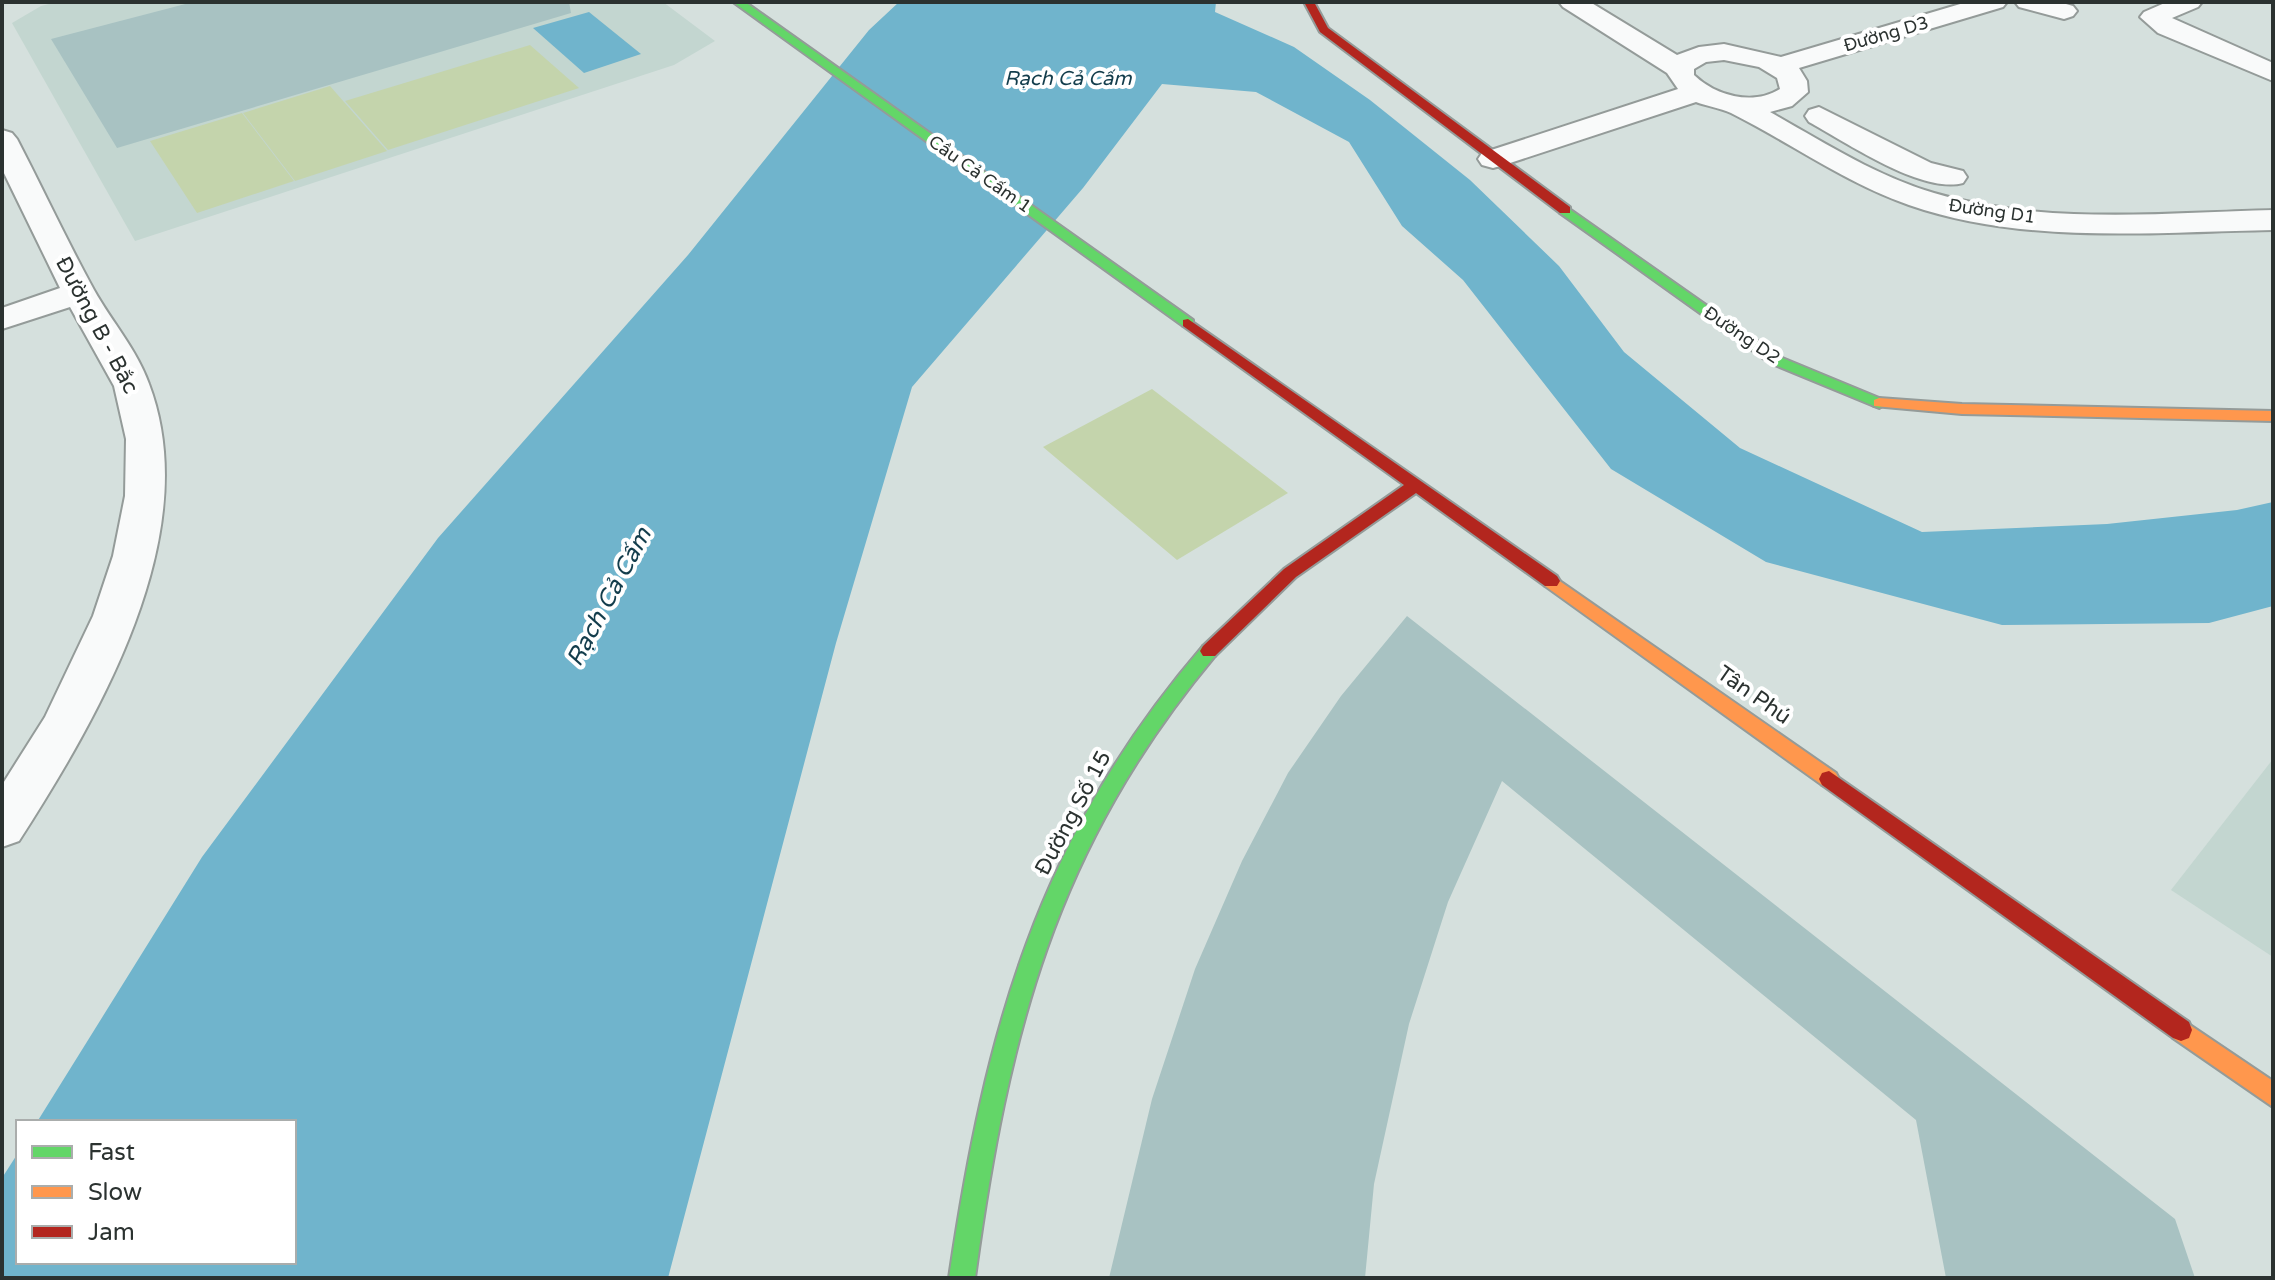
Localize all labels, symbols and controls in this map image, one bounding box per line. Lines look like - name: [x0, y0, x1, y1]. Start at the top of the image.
- street label: Đường D3: [1841, 11, 1931, 57]
- water label: Rạch Cả Cấm: [1004, 67, 1132, 91]
- street label: Cầu Cả Cấm 1: [924, 130, 1036, 218]
- street label: Đường D1: [1947, 194, 2037, 228]
- street label: Đường B - Bắc: [50, 252, 144, 398]
- street label: Đường D2: [1700, 301, 1784, 369]
- water label: Rạch Cả Cấm: [560, 522, 658, 671]
- street label: Tân Phú: [1712, 660, 1796, 730]
- street label: Đường Số 15: [1029, 747, 1117, 879]
- legend: [16, 1120, 296, 1264]
- text: Fast: [88, 1138, 135, 1167]
- text: Slow: [88, 1178, 142, 1207]
- text: Jam: [88, 1218, 135, 1247]

